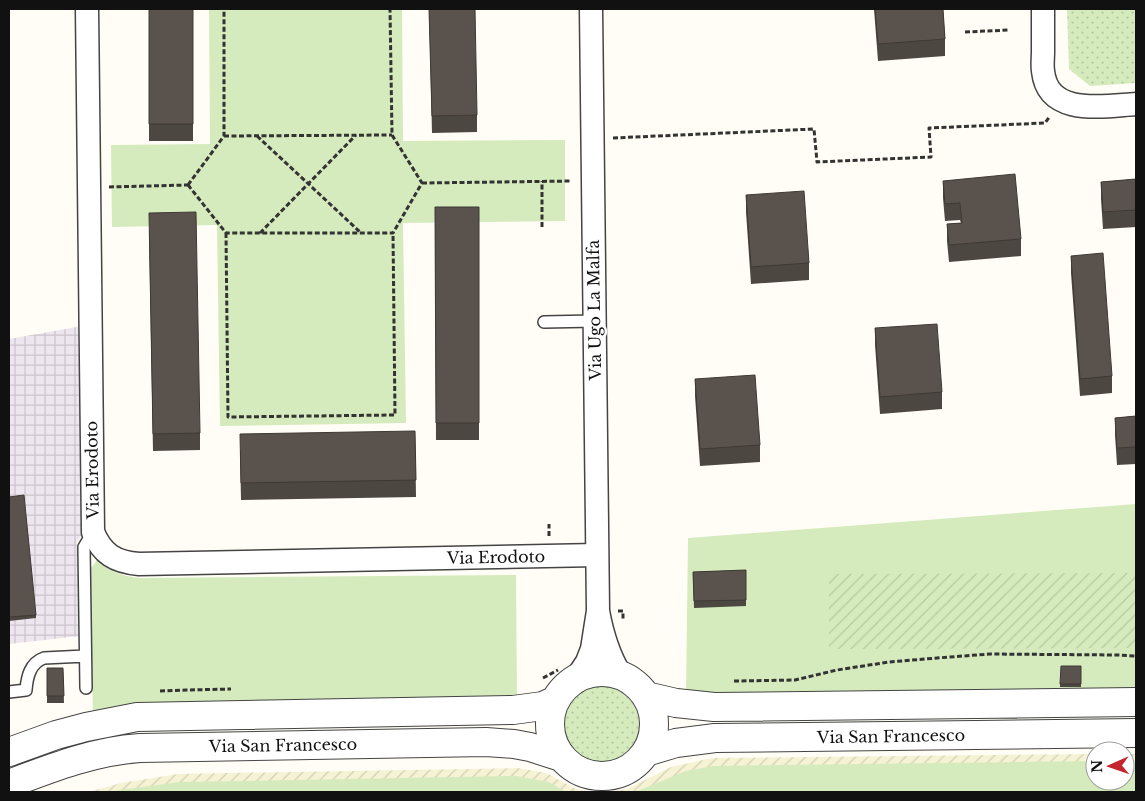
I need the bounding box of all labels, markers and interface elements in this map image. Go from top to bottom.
street label: Via Ugo La Malfa [583,239,605,382]
street label: Via Erodoto [81,421,103,520]
street label: Via Erodoto [446,546,545,568]
street label: Via San Francesco [816,725,965,747]
street label: Via San Francesco [208,734,357,756]
north arrow [1085,741,1135,791]
text: N [1088,760,1106,773]

